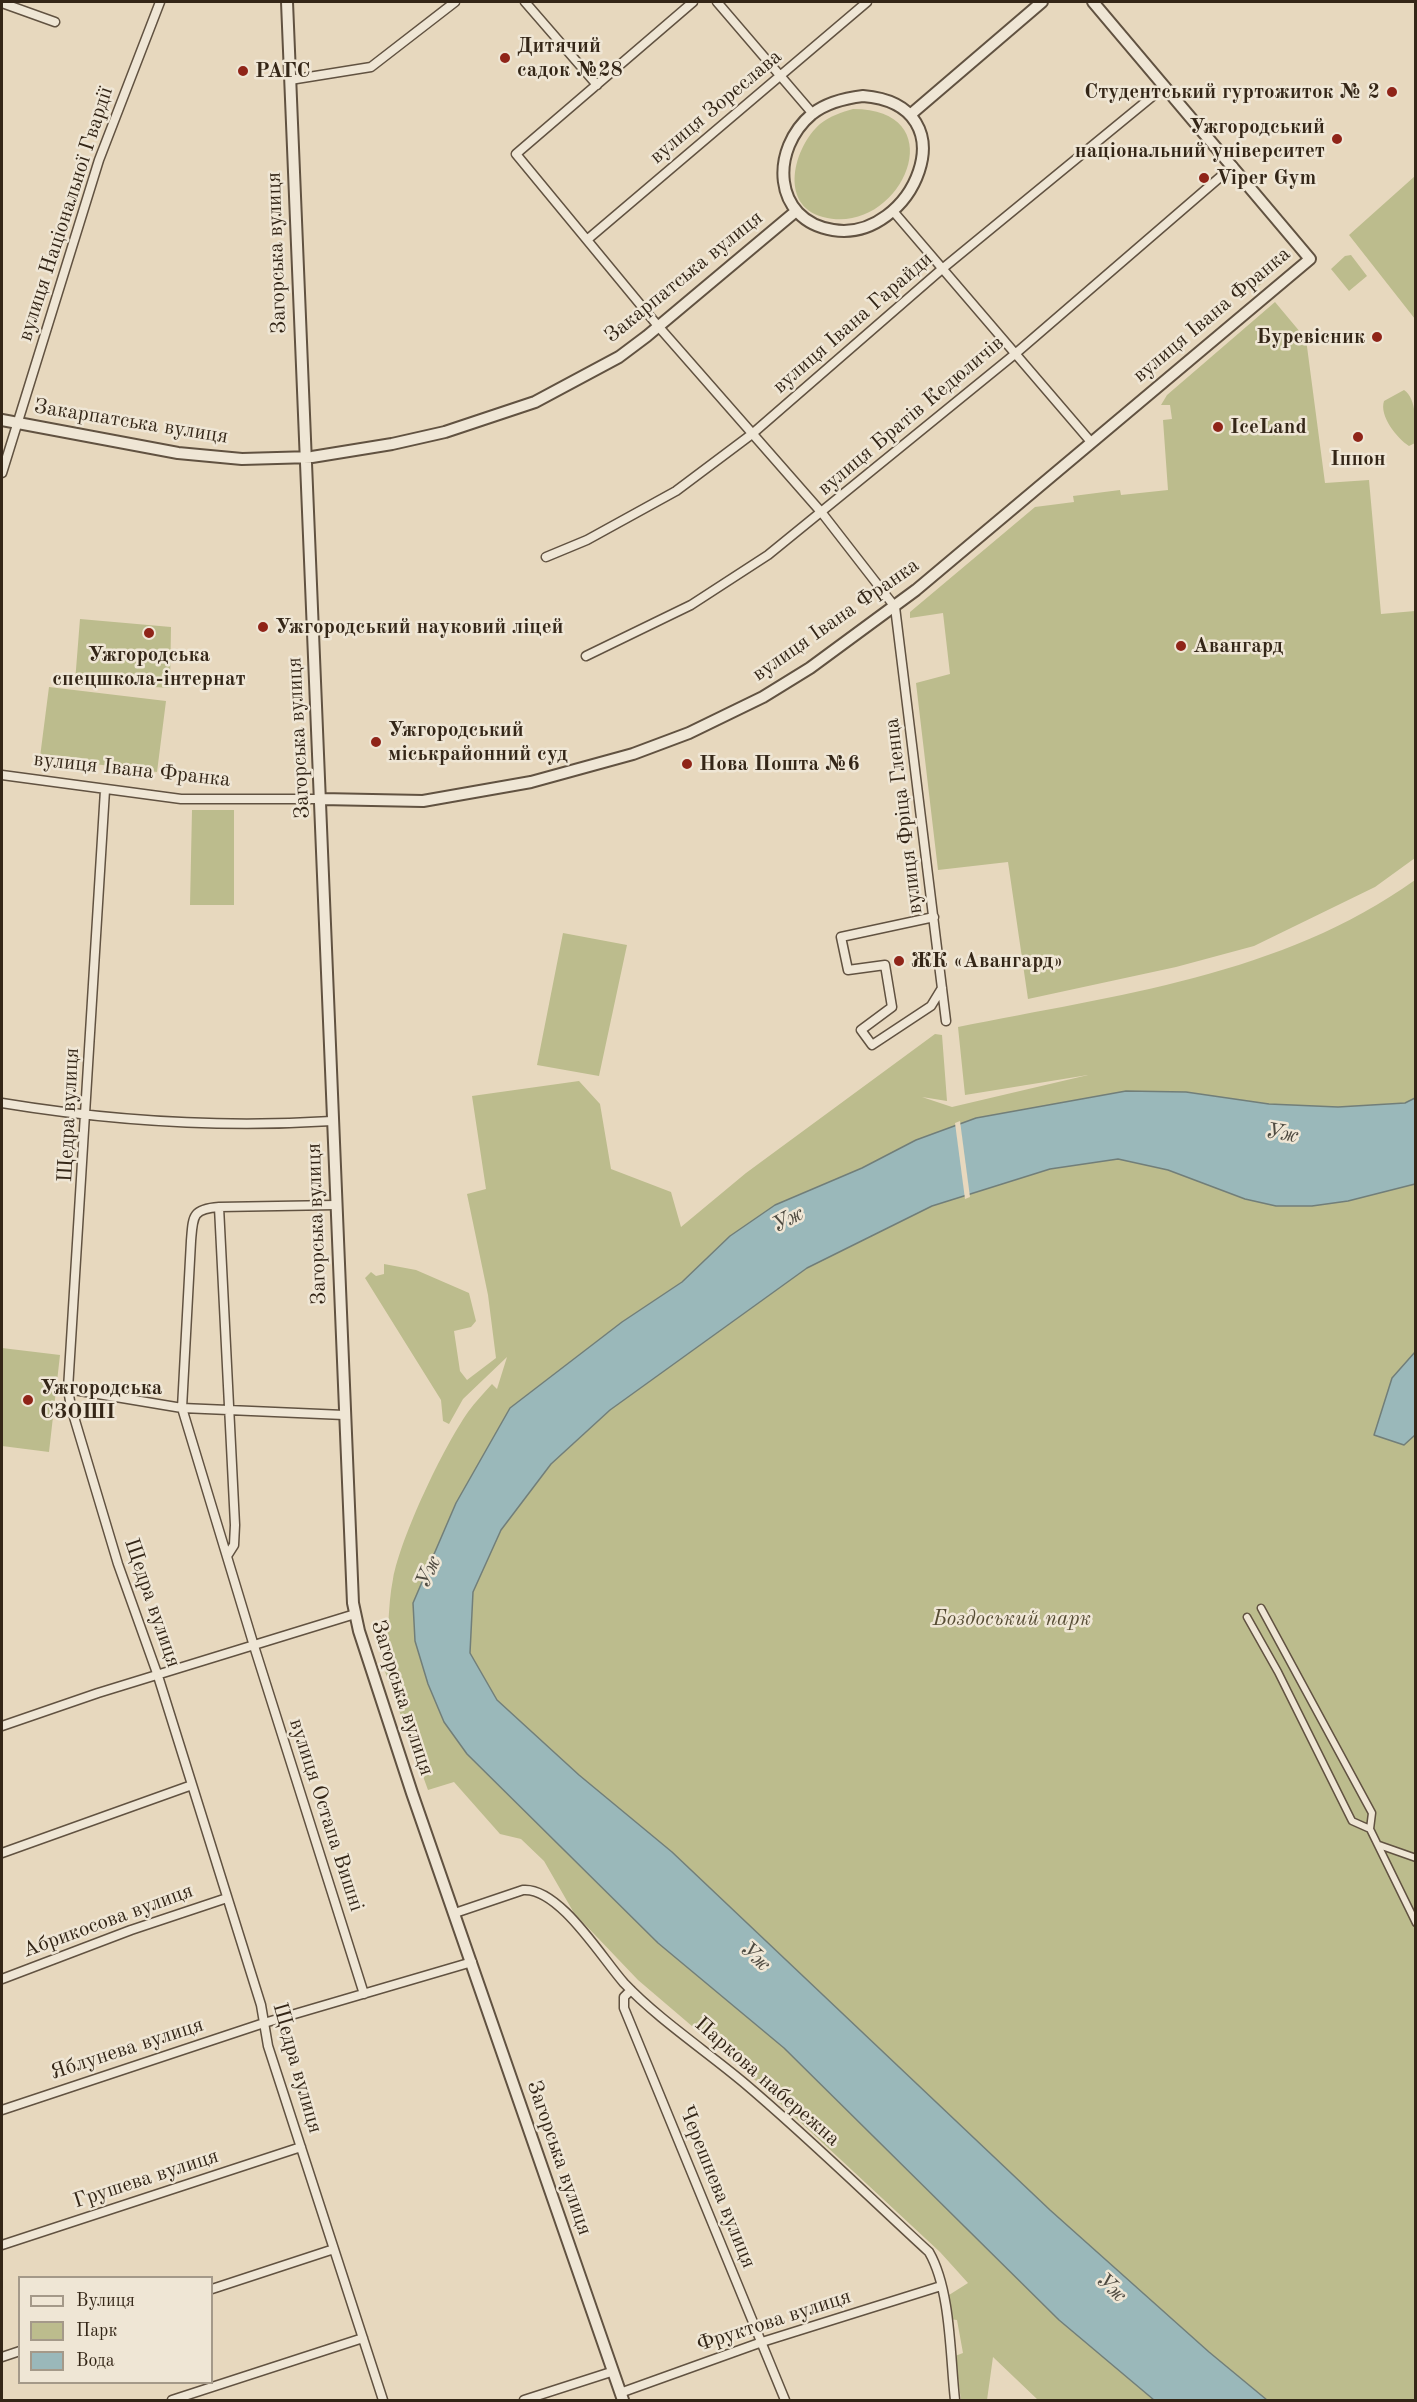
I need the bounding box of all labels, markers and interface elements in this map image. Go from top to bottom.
place label: Дитячий садок №28 [517,33,623,83]
street label: вулиця Зореслава [645,44,787,170]
marker: Дитячий садок №28 [498,51,512,65]
place label: РАГС [255,58,310,84]
marker: РАГС [236,64,250,78]
place label: Студентський гуртожиток № 2 [1084,79,1380,105]
street label: вулиця Національної Гвардії [13,84,119,344]
marker: Студентський гуртожиток № 2 [1385,85,1399,99]
place label: Ужгородський національний університет [1075,114,1325,164]
marker: Ужгородський національний університет [1330,132,1344,146]
place label: Viper Gym [1216,165,1316,191]
marker: Viper Gym [1197,171,1211,185]
street label: Загорська вулиця [262,172,292,334]
street label: Закарпатська вулиця [600,206,768,348]
street label: вулиця Івана Франка [1128,242,1296,388]
street label: вулиця Івана Гарайди [768,247,938,399]
place label: Буревісник [1256,324,1365,350]
marker: Буревісник [1370,330,1384,344]
street label: вулиця Братів Кедюличів [813,331,1009,501]
street label: Закарпатська вулиця [32,394,230,450]
place label: IceLand [1230,414,1307,440]
marker: IceLand [1211,420,1225,434]
marker: Іппон [1351,430,1365,444]
place label: Іппон [1330,446,1386,472]
street label: вулиця Івана Франка [748,553,924,687]
place label: Ужгородський науковий ліцей [275,614,564,640]
marker: Ужгородський науковий ліцей [256,620,270,634]
marker: Ужгородська спецшкола-інтернат [142,626,156,640]
place label: Авангард [1193,633,1283,659]
marker: Авангард [1174,639,1188,653]
place label: Ужгородська спецшкола-інтернат [52,642,246,692]
street label: Загорська вулиця [282,657,316,819]
street label: вулиця Фріца Гленца [879,716,929,916]
place label: Ужгородський міськрайонний суд [388,717,568,767]
marker: Ужгородський міськрайонний суд [369,735,383,749]
street label: вулиця Івана Франка [32,747,232,793]
place label: Нова Пошта №6 [699,751,860,777]
marker: Нова Пошта №6 [680,757,694,771]
place label: ЖК «Авангард» [911,948,1063,974]
marker: ЖК «Авангард» [892,954,906,968]
street label: Щедра вулиця [53,1047,85,1183]
water label: Уж [1264,1118,1300,1150]
street label: Загорська вулиця [302,1143,332,1305]
water label: Уж [767,1201,809,1239]
place label: Ужгородська СЗОШІ [40,1375,162,1425]
marker: Ужгородська СЗОШІ [21,1393,35,1407]
street label: Щедра вулиця [118,1535,186,1671]
water label: Уж [410,1552,448,1592]
park label: Боздоський парк [933,1606,1091,1632]
street label: Загорська вулиця [365,1617,439,1779]
street label: вулиця Остапа Вишні [283,1715,369,1915]
street label: Абрикосова вулиця [19,1878,197,1964]
water label: Уж [734,1936,776,1978]
street label: Щедра вулиця [266,2000,328,2136]
street label: Яблунева вулиця [47,2012,207,2086]
street label: Паркова набережна [689,2012,845,2152]
street label: Загорська вулиця [521,2077,597,2239]
street label: Черешнева вулиця [673,2102,761,2272]
street label: Грушева вулиця [70,2144,222,2214]
water label: Уж [1090,2267,1132,2309]
legend [18,2276,213,2384]
street label: Фруктова вулиця [694,2284,854,2358]
text: Вулиця [76,2292,135,2310]
text: Парк [76,2322,117,2340]
text: Вода [76,2352,115,2370]

